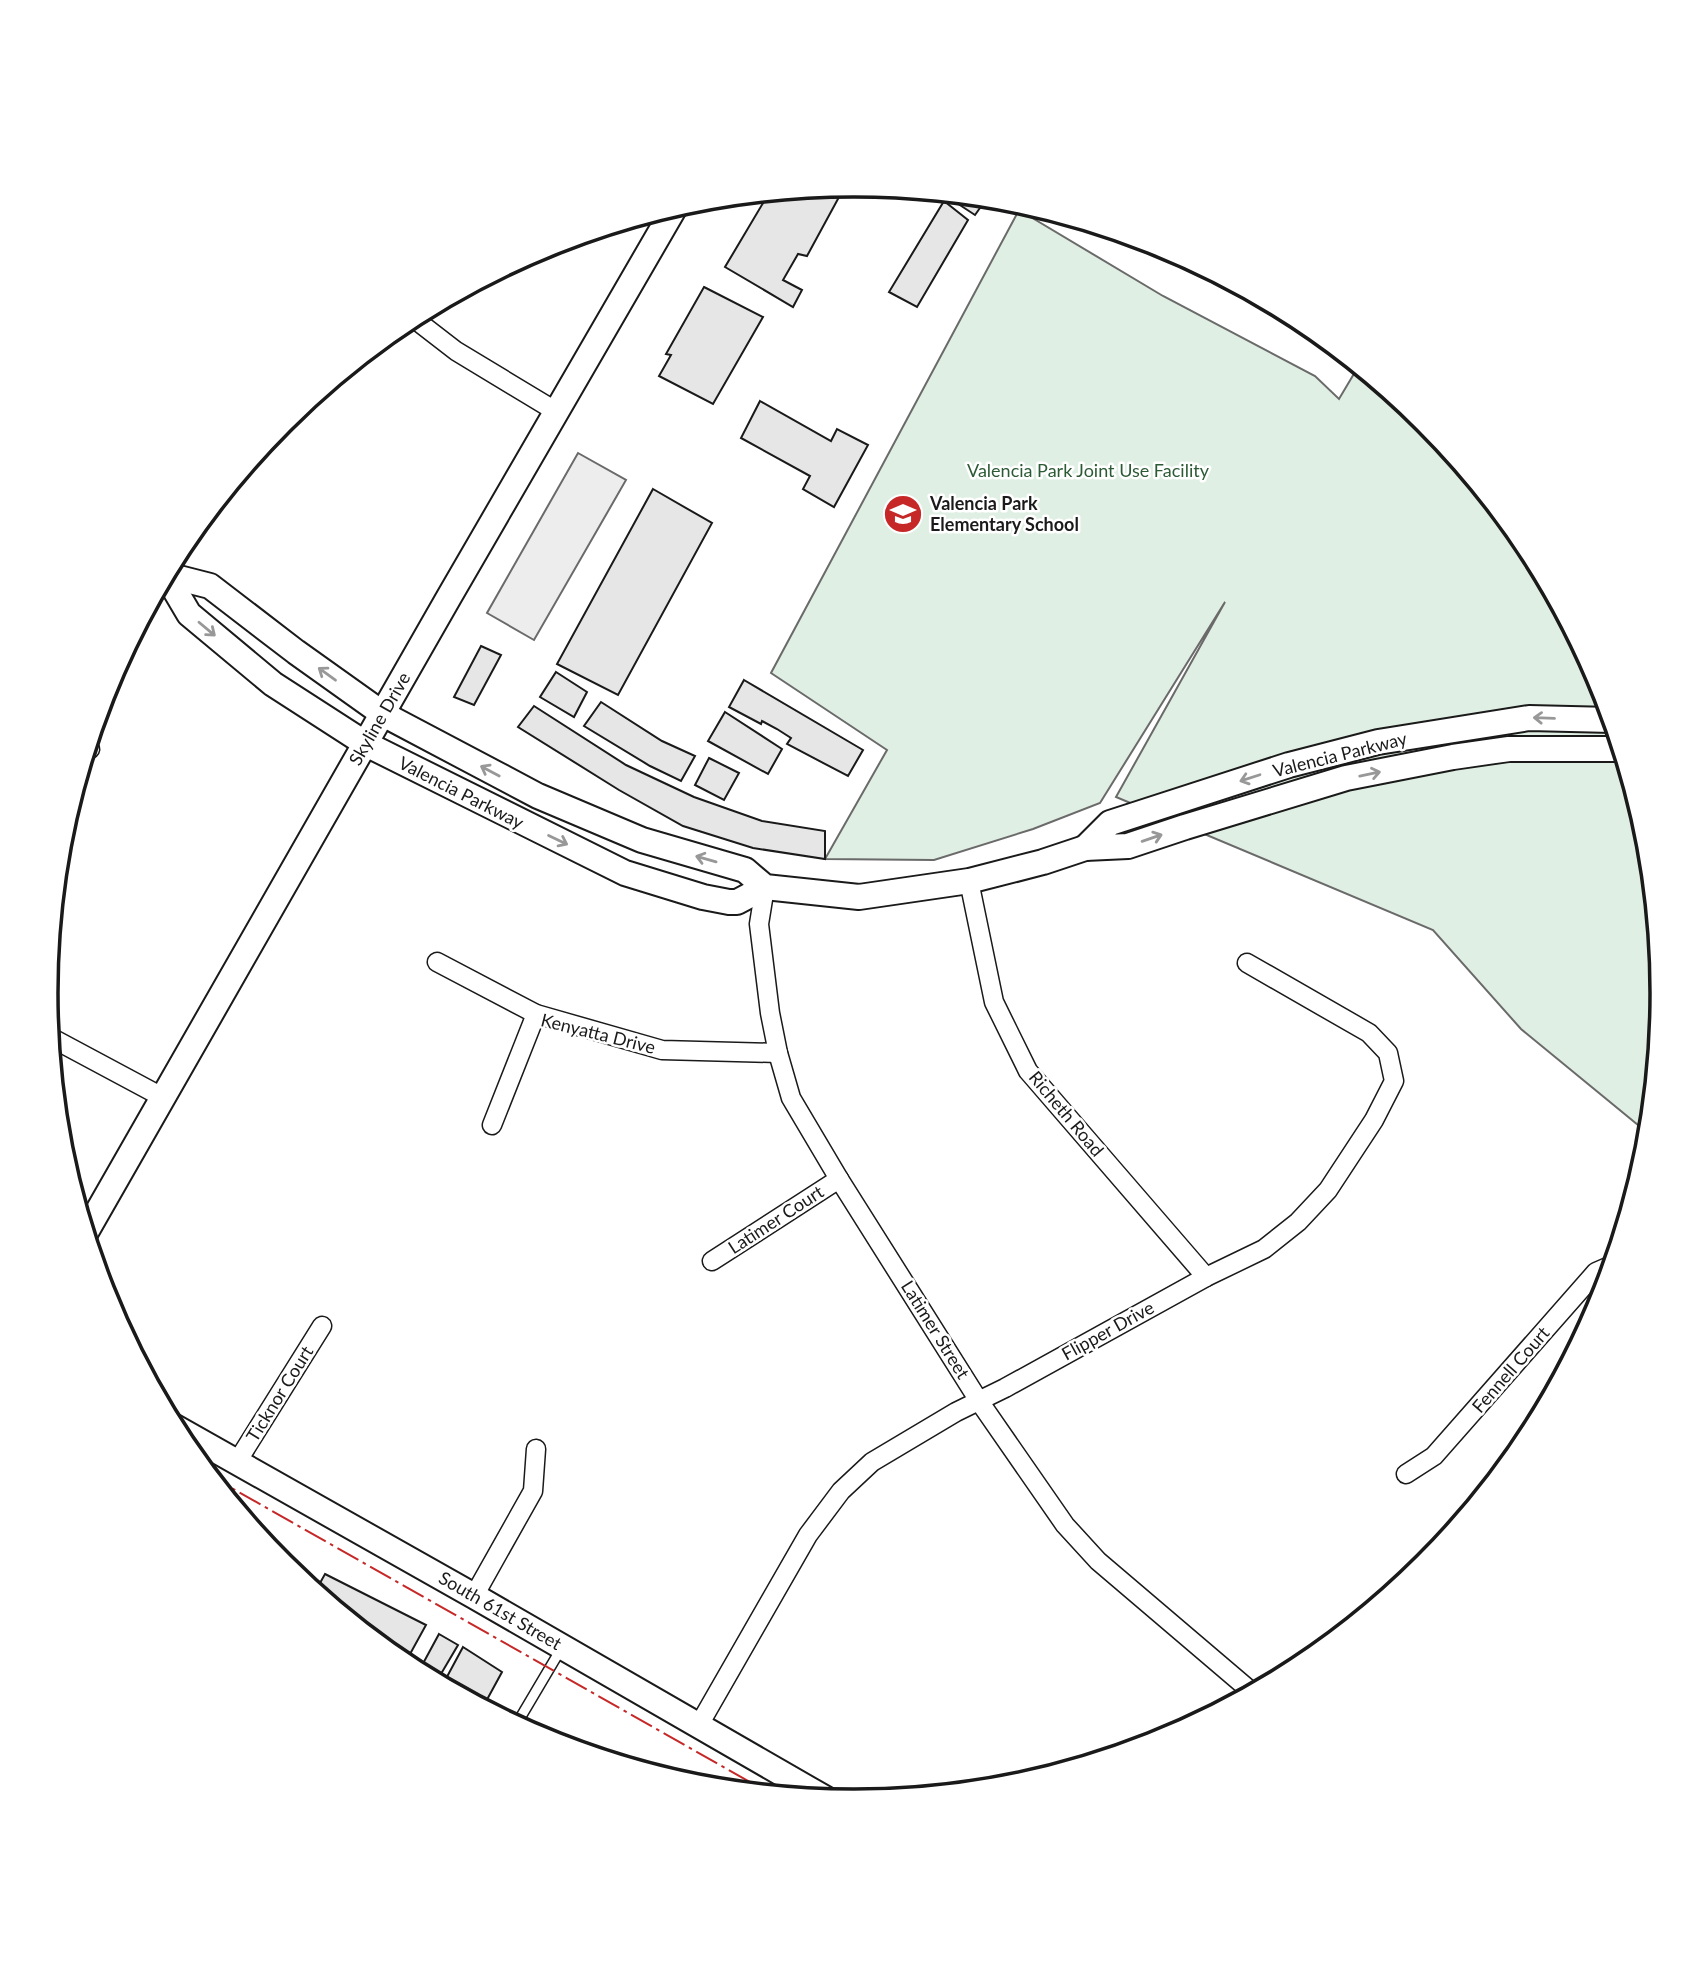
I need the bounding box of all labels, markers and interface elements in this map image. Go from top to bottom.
park label: Valencia Park Joint Use Facility [967,459,1210,481]
place label: Valencia Park Elementary School [929,492,1079,535]
school or university icon: Valencia Park Elementary School [882,493,924,535]
one-way arrow [197,622,215,637]
one-way arrow [318,667,337,681]
street label: Skyline Drive [344,668,415,769]
one-way arrow [1532,711,1555,725]
street label: Valencia Parkway [1270,727,1410,781]
street label: Valencia Parkway [395,751,528,833]
one-way arrow [481,763,501,777]
one-way arrow [1358,766,1381,780]
one-way arrow [1239,773,1261,785]
one-way arrow [1140,831,1162,843]
one-way arrow [547,834,568,848]
one-way arrow [695,851,717,864]
street label: Kenyatta Drive [539,1008,658,1058]
street label: Richeth Road [1025,1066,1109,1160]
street label: Latimer Court [724,1180,828,1258]
street label: Latimer Street [897,1276,975,1383]
street label: Flipper Drive [1058,1296,1157,1364]
street label: Fennell Court [1467,1321,1554,1417]
street label: Ticknor Court [241,1341,318,1445]
street label: South 61st Street [435,1566,566,1654]

